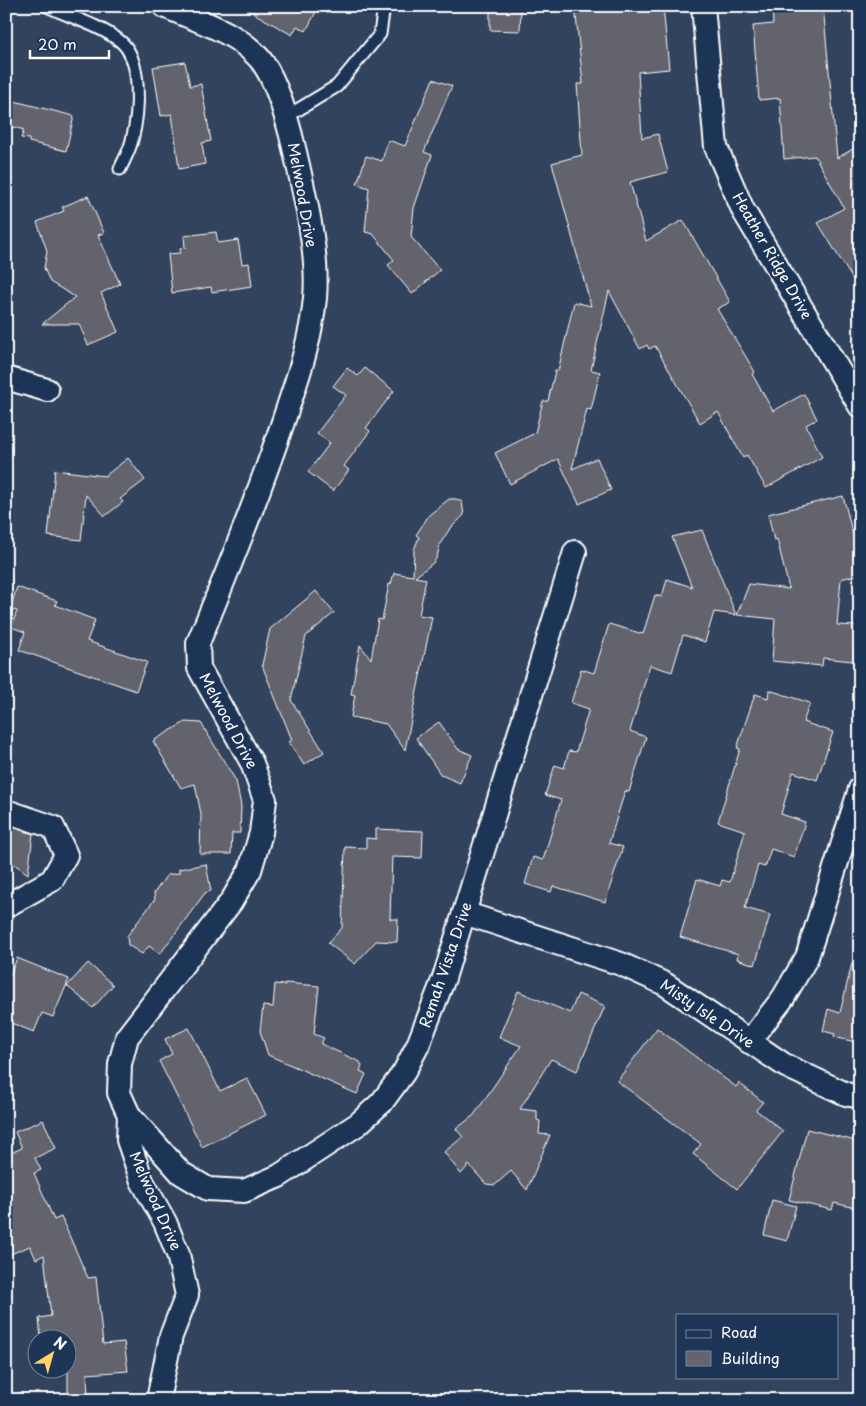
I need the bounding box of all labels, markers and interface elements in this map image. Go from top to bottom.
scale bar [30,28,109,60]
text: 20 m [38,32,77,55]
street label: Melwood Drive [283,141,324,249]
street label: Heather Ridge Drive [728,188,819,323]
street label: Melwood Drive [194,668,264,773]
street label: Remah Vista Drive [412,899,477,1030]
street label: Misty Isle Drive [656,973,760,1053]
street label: Melwood Drive [124,1147,188,1254]
legend [676,1314,838,1378]
text: Road [721,1320,757,1343]
north arrow [28,1328,78,1378]
text: N [49,1331,71,1355]
text: Building [721,1346,780,1369]

